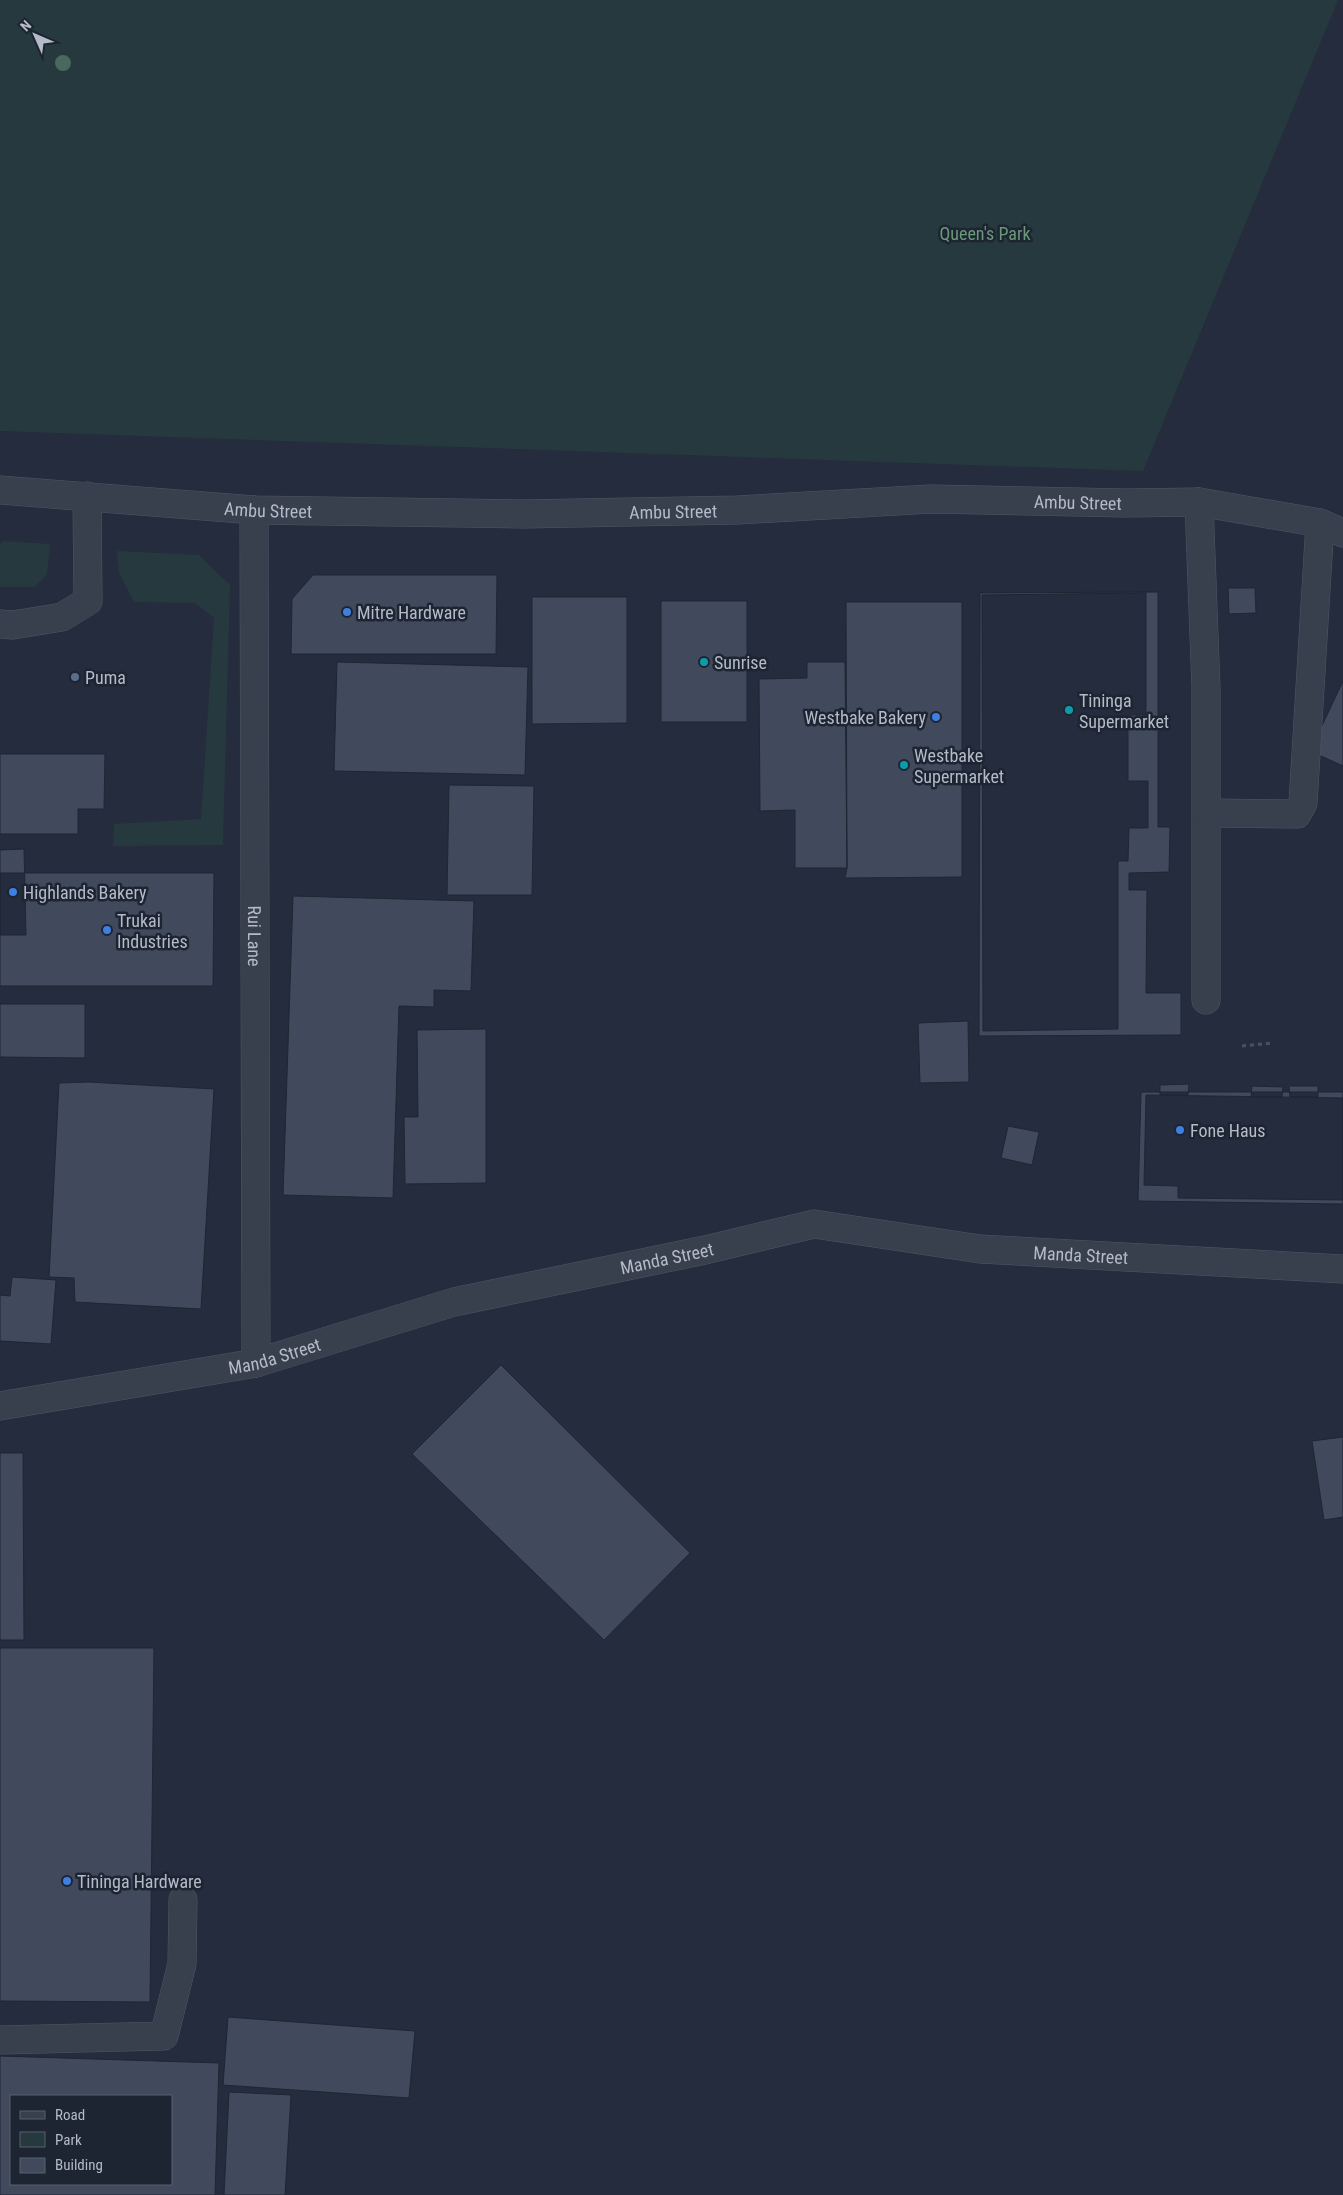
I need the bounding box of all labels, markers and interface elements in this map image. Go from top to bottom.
north arrow [10,10,60,60]
text: N [17,17,34,34]
park label: Queen's Park [939,223,1031,244]
street label: Ambu Street [1034,491,1122,513]
street label: Ambu Street [224,497,312,521]
street label: Ambu Street [629,500,717,523]
place label: Mitre Hardware [357,602,466,623]
marker: Mitre Hardware [341,606,353,618]
place label: Sunrise [714,652,767,673]
marker: Sunrise [698,656,710,668]
place label: Puma [85,667,126,688]
marker: Puma [69,671,81,683]
place label: Tininga Supermarket [1079,690,1169,732]
marker: Tininga Supermarket [1063,704,1075,716]
place label: Westbake Bakery [805,707,926,728]
marker: Westbake Bakery [930,711,942,723]
place label: Westbake Supermarket [914,745,1004,787]
marker: Westbake Supermarket [898,759,910,771]
place label: Highlands Bakery [23,882,147,903]
marker: Highlands Bakery [7,886,19,898]
street label: Rui Lane [244,906,266,966]
place label: Trukai Industries [117,910,188,952]
marker: Trukai Industries [101,924,113,936]
place label: Fone Haus [1190,1120,1266,1141]
marker: Fone Haus [1174,1124,1186,1136]
street label: Manda Street [618,1238,716,1278]
street label: Manda Street [1033,1241,1129,1268]
street label: Manda Street [227,1333,323,1378]
place label: Tininga Hardware [77,1871,202,1892]
marker: Tininga Hardware [61,1875,73,1887]
legend [10,2095,172,2185]
text: Road [55,2106,85,2124]
text: Park [55,2131,82,2149]
text: Building [55,2156,103,2174]

